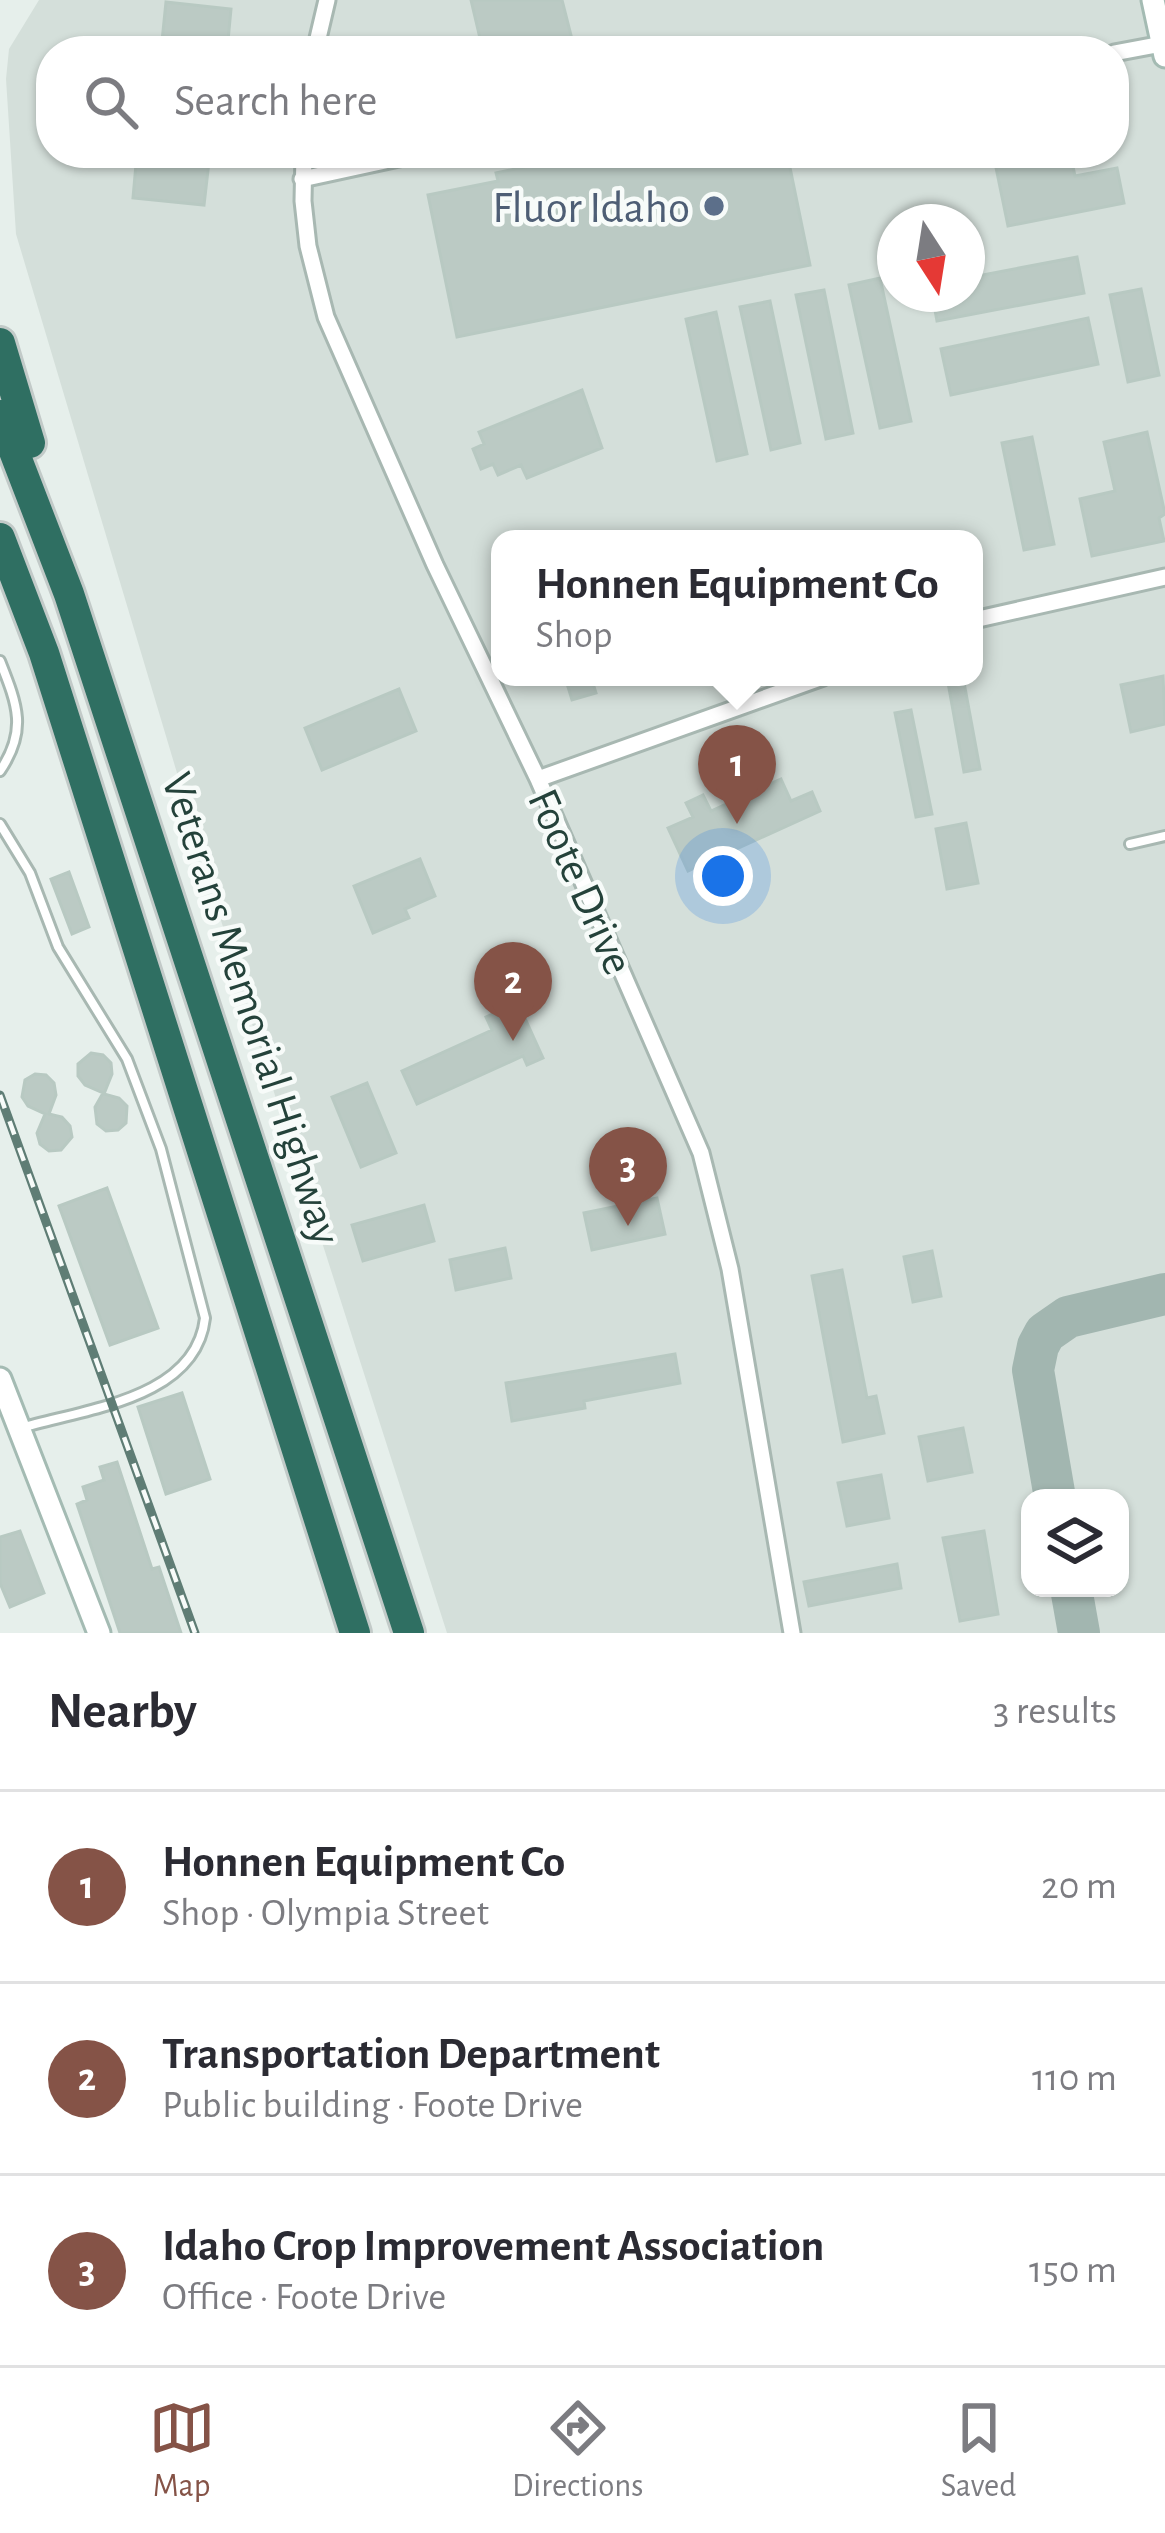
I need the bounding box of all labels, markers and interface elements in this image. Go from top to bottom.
search box [36,36,1129,168]
icon: search [78,69,144,135]
text: Search here [174,79,377,124]
place label: Fluor Idaho [492,186,690,231]
marker: Fluor Idaho [701,193,727,219]
north arrow [877,204,985,312]
popup [491,530,983,686]
text: Honnen Equipment Co [535,562,939,607]
text: Shop [535,616,613,655]
pin: 1 [698,725,776,824]
street label: Veterans Memorial Highway [153,767,348,1250]
street label: Foote Drive [519,783,640,981]
your location [693,846,753,906]
pin: 2 [474,942,552,1041]
pin: 3 [589,1127,667,1226]
map controls [1021,1489,1129,1597]
button: layers [1021,1489,1129,1597]
text: Nearby [48,1686,197,1737]
text: 3 results [993,1692,1117,1731]
text: Honnen Equipment Co [162,1840,565,1885]
text: 1 [80,1867,94,1906]
text: 20 m [1041,1867,1117,1906]
text: Shop · Olympia Street [162,1894,489,1933]
text: Transportation Department [162,2032,660,2077]
text: 2 [78,2059,96,2098]
text: 110 m [1032,2059,1117,2098]
text: Public building · Foote Drive [162,2086,583,2125]
text: Idaho Crop Improvement Association [162,2224,824,2269]
text: 3 [79,2251,95,2290]
text: 150 m [1029,2251,1117,2290]
text: Office · Foote Drive [162,2278,446,2317]
tab: Map [149,2395,215,2507]
tab: Directions [512,2395,643,2507]
tab: Saved [941,2395,1016,2507]

